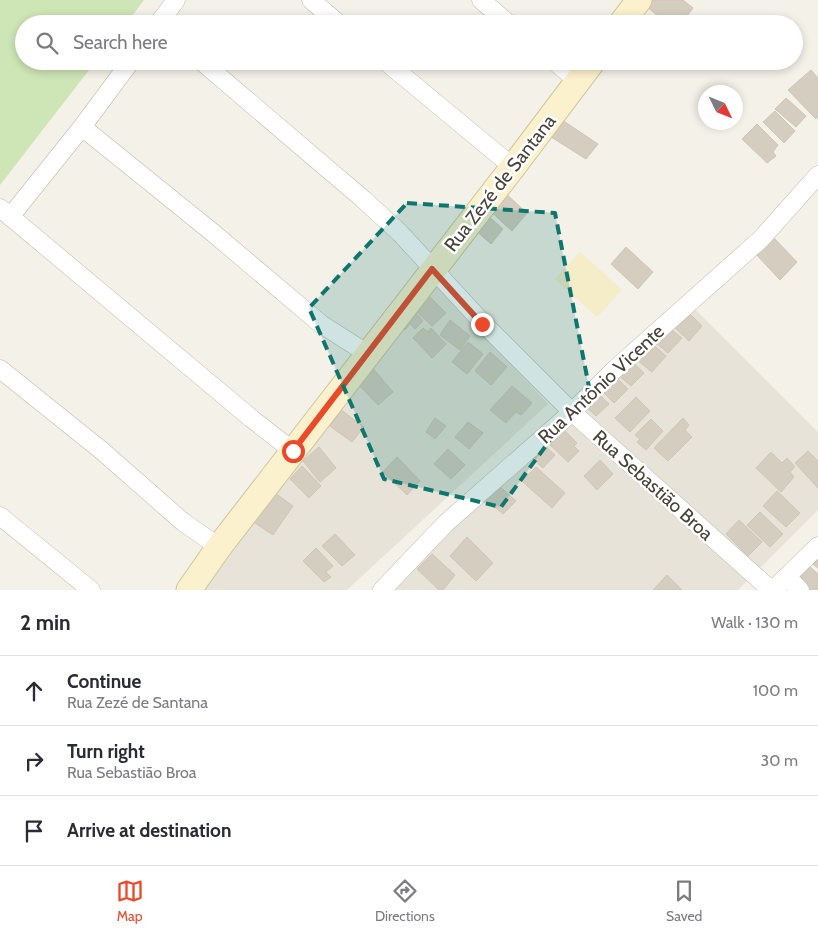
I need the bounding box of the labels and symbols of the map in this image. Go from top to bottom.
north arrow [698,85,743,130]
street label: Rua Zezé de Santana [439,110,561,256]
route end [471,313,494,336]
street label: Rua Antônio Vicente [533,319,669,448]
street label: Rua Sebastião Broa [588,425,718,545]
route start [282,440,305,463]

